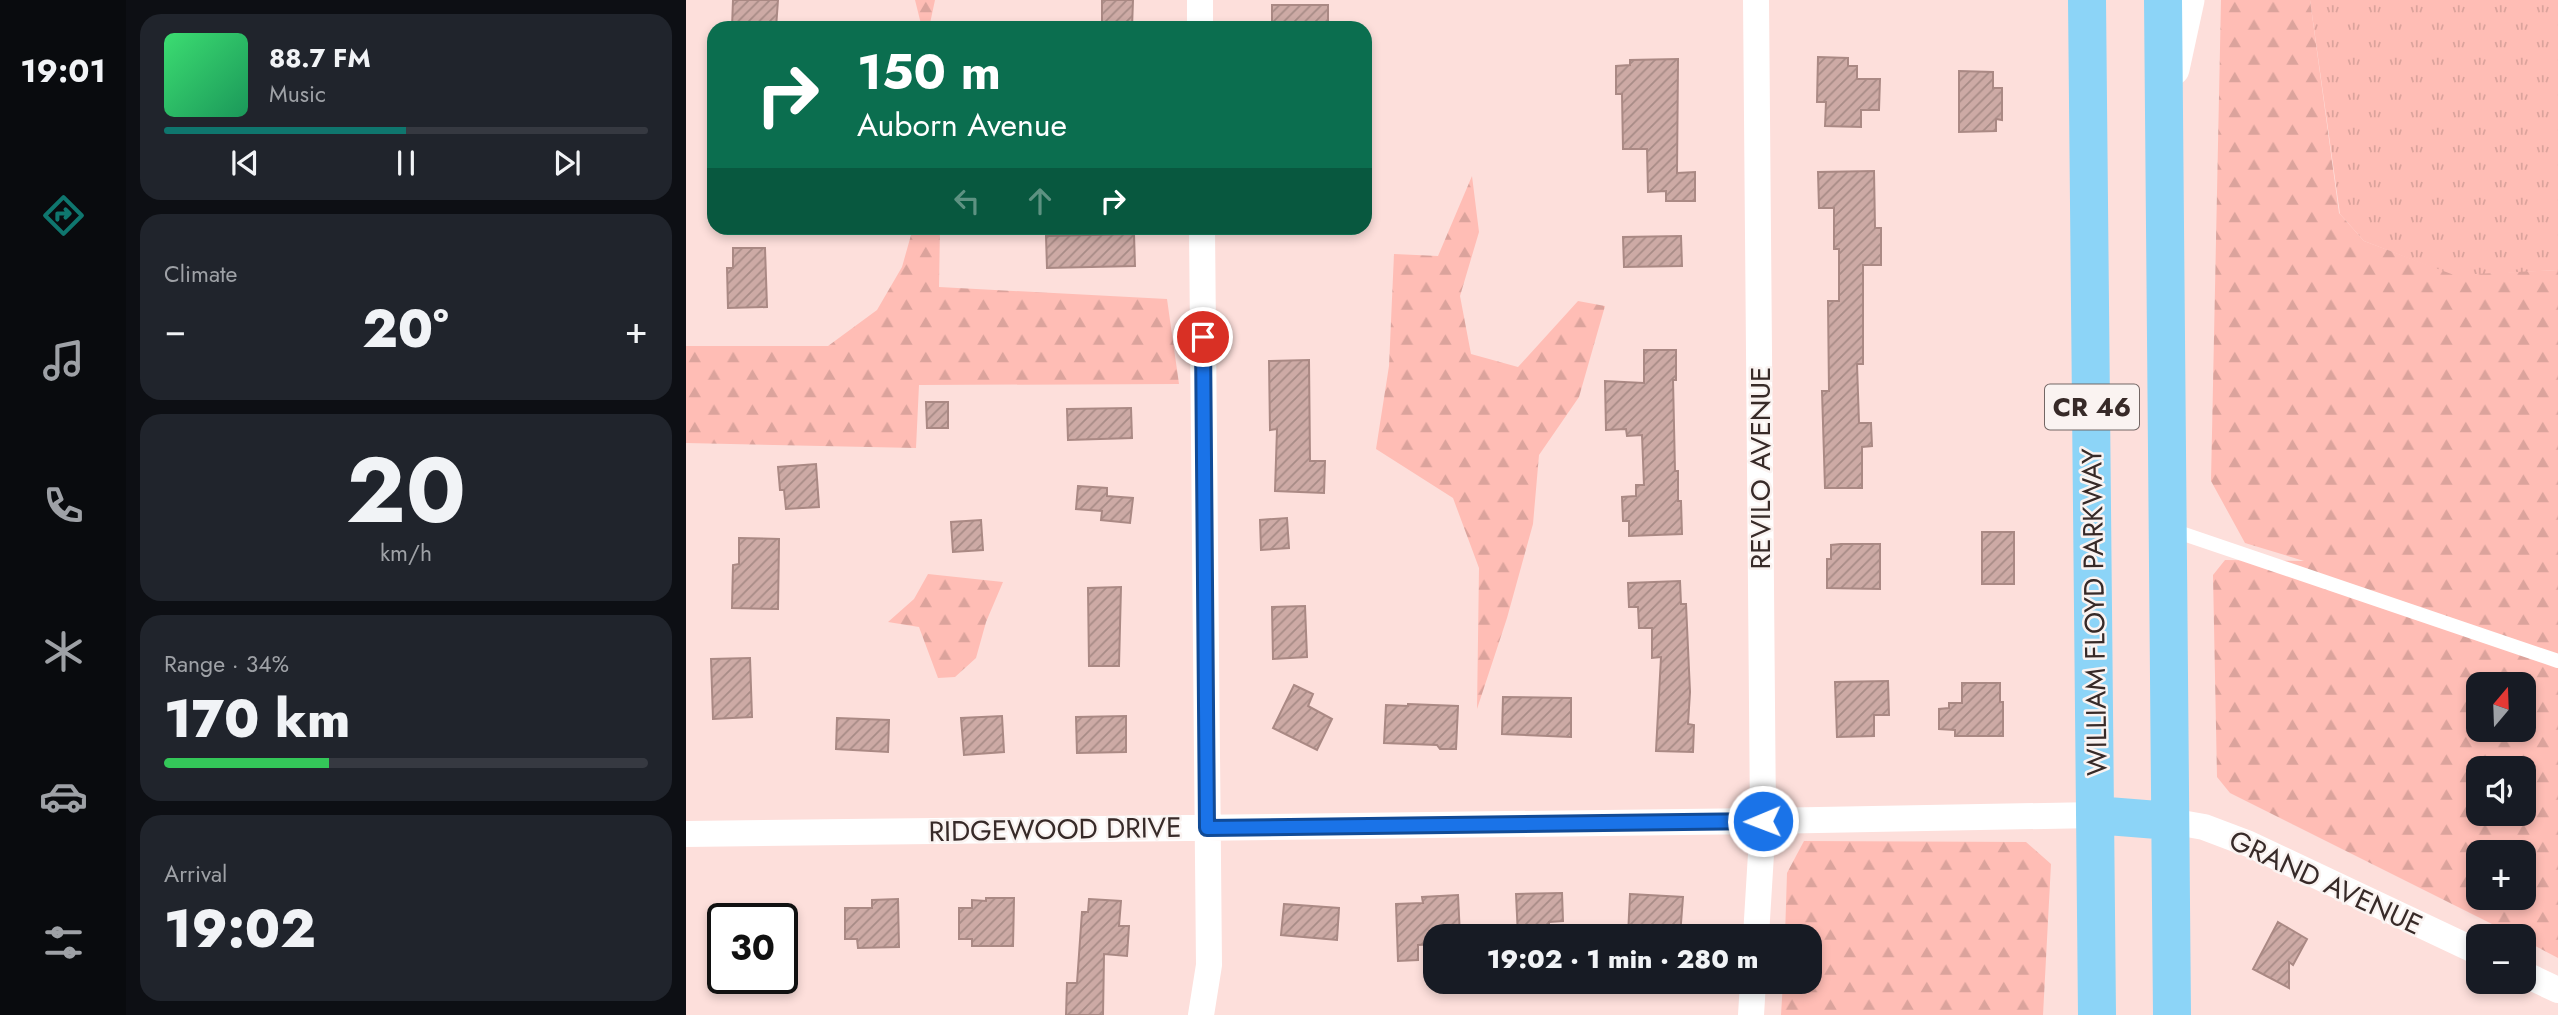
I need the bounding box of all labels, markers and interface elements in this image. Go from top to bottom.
text: 150 m [857,37,1001,107]
text: 88.7 FM [269,39,371,77]
text: 19:01 [20,48,106,94]
icon: right [742,49,833,140]
text: Music [269,77,326,111]
text: Auborn Avenue [857,102,1067,148]
icon: previous [226,144,264,182]
icon: pause [387,144,425,182]
icon: next [548,144,586,182]
icon: left [948,182,986,220]
icon: ahead [1021,182,1059,220]
icon: right [1094,182,1132,220]
icon: directions [39,191,88,240]
text: Climate [164,257,237,291]
text: 20° [362,291,449,367]
text: − [164,302,186,357]
text: + [625,302,648,357]
pin [1173,307,1233,367]
icon: arrive [1184,318,1222,356]
icon: music [39,336,88,385]
street label: REVILO AVENUE [1740,367,1781,569]
road number: CR 46 [2045,384,2139,430]
text: 20 [346,425,466,556]
street label: WILLIAM FLOYD PARKWAY [2071,448,2118,776]
icon: phone [39,481,88,530]
text: km/h [380,536,432,570]
icon: climate [39,627,88,676]
text: Range · 34% [164,647,289,681]
north arrow [2466,672,2536,742]
map controls [2466,672,2536,994]
text: 170 km [164,681,350,757]
button: sound [2466,756,2536,826]
icon: car [39,772,88,821]
position arrow [1726,784,1800,858]
street label: RIDGEWOOD DRIVE [928,807,1182,852]
street label: GRAND AVENUE [2222,820,2429,945]
button: + [2466,840,2536,910]
text: Arrival [164,857,227,891]
text: 19:02 [164,891,316,967]
speed limit sign: 30 [707,903,798,994]
icon: filters [39,918,88,967]
button: − [2466,924,2536,994]
text: 19:02 · 1 min · 280 m [1487,940,1758,978]

